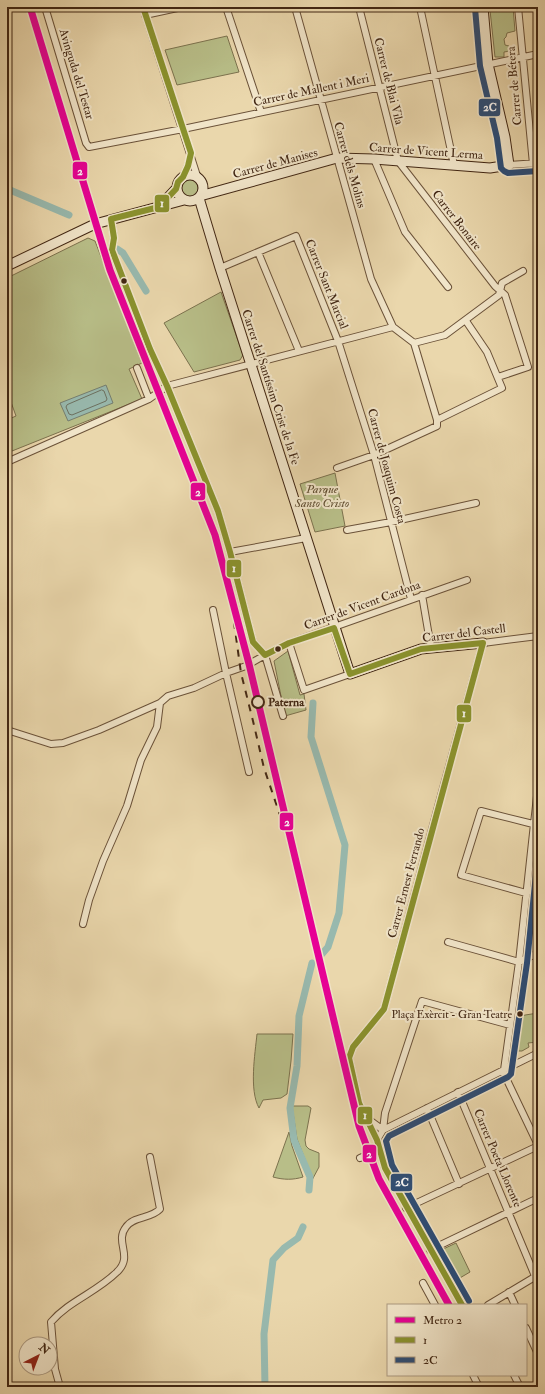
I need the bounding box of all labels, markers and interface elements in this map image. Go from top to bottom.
street label: Avinguda del Testar [55,26,98,122]
street label: Carrer de Blai Vila [370,36,407,127]
street label: Carrer de Bétera [503,45,525,126]
street label: Carrer de Mallent i Meri [252,71,370,110]
line badge: 2C [478,98,501,117]
text: 2C [483,101,497,114]
street label: Carrer dels Molins [330,120,369,210]
street label: Carrer de Vicent Lerma [368,140,485,163]
street label: Carrer de Manises [231,145,319,182]
line badge: 2 [72,161,88,180]
text: 2 [77,165,83,178]
street label: Carrer Bonaire [429,187,485,253]
line badge: 1 [154,194,170,213]
text: 1 [160,197,164,210]
street label: Carrer Sant Marcial [302,237,351,331]
unlabelled marker [119,276,129,286]
street label: Carrer del Santíssim Crist de la Fe [238,308,303,467]
street label: Carrer de Joaquim Costa [364,407,409,526]
line badge: 2 [190,482,206,501]
park label: Parque Santo Cristo [294,482,349,511]
text: 2 [195,486,201,499]
line badge: 1 [226,559,242,578]
text: 1 [232,562,236,575]
street label: Carrer de Vicent Cardona [302,577,423,634]
street label: Carrer del Castell [421,621,507,646]
unlabelled marker [273,644,283,654]
marker: Paterna [251,695,265,709]
place label: Paterna [268,695,305,710]
line badge: 1 [456,704,472,723]
text: 1 [462,707,466,720]
line badge: 2 [279,812,294,831]
text: 2 [284,816,290,829]
street label: Carrer Ernest Ferrando [385,826,428,940]
place label: Plaça Exèrcit - Gran Teatre [391,1008,512,1021]
marker: Plaça Exèrcit - Gran Teatre [515,1009,525,1019]
line badge: 1 [357,1106,373,1125]
street label: Carrer Poeta Llorente [470,1107,525,1210]
text: 1 [363,1109,367,1122]
line badge: 2 [362,1144,377,1163]
text: 2 [366,1148,372,1161]
line badge: 2C [390,1173,413,1192]
text: 2C [395,1176,409,1189]
legend [387,1304,527,1376]
text: Metro 2 [423,1313,462,1328]
text: 1 [423,1333,427,1348]
north arrow [18,1336,58,1376]
text: N [36,1340,53,1358]
text: 2C [423,1353,438,1368]

